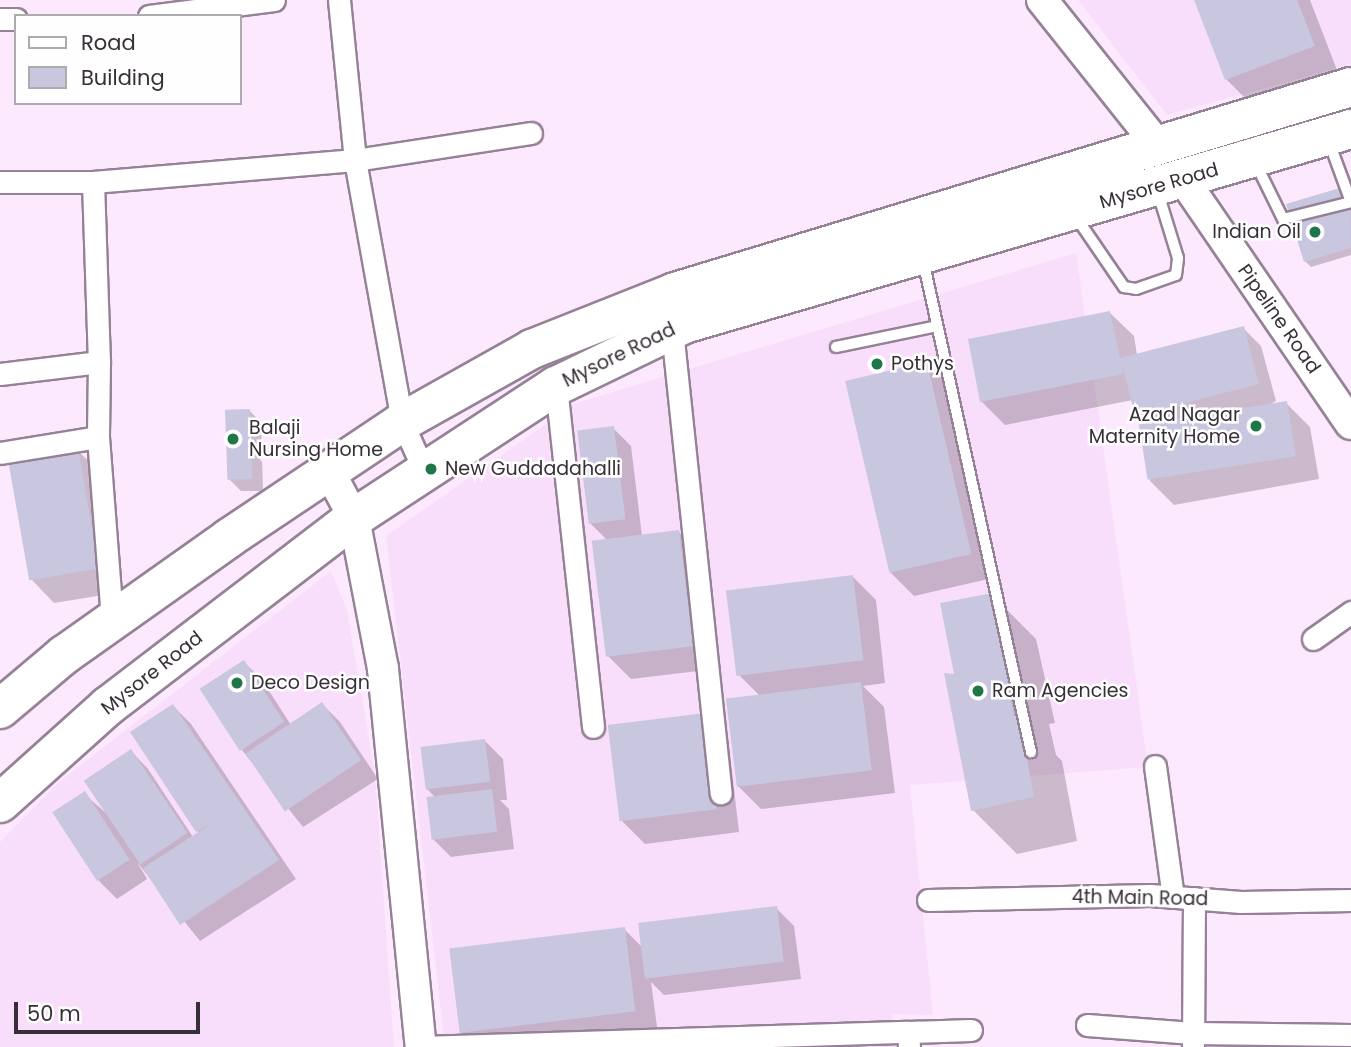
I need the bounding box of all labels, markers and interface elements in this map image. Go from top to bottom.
legend [14,14,242,105]
text: Road [81,28,136,57]
text: Building [81,63,165,92]
street label: Mysore Road [1097,158,1221,214]
place label: Indian Oil [1212,221,1301,243]
marker: Indian Oil [1307,224,1323,240]
street label: Pipeline Road [1233,260,1325,378]
street label: Mysore Road [559,318,679,392]
place label: Pothys [891,353,954,375]
marker: Pothys [869,356,885,372]
place label: Azad Nagar Maternity Home [1089,404,1240,448]
marker: Azad Nagar Maternity Home [1246,416,1266,436]
place label: Balaji Nursing Home [249,417,383,461]
marker: Balaji Nursing Home [223,429,243,449]
place label: New Guddadahalli [445,458,621,480]
marker: New Guddadahalli [423,461,439,477]
street label: Mysore Road [97,626,207,720]
place label: Deco Design [251,672,370,694]
marker: Deco Design [229,675,245,691]
place label: Ram Agencies [992,680,1129,702]
marker: Ram Agencies [970,683,986,699]
street label: 4th Main Road [1072,885,1208,911]
scale bar [18,988,203,1032]
text: 50 m [27,999,81,1028]

